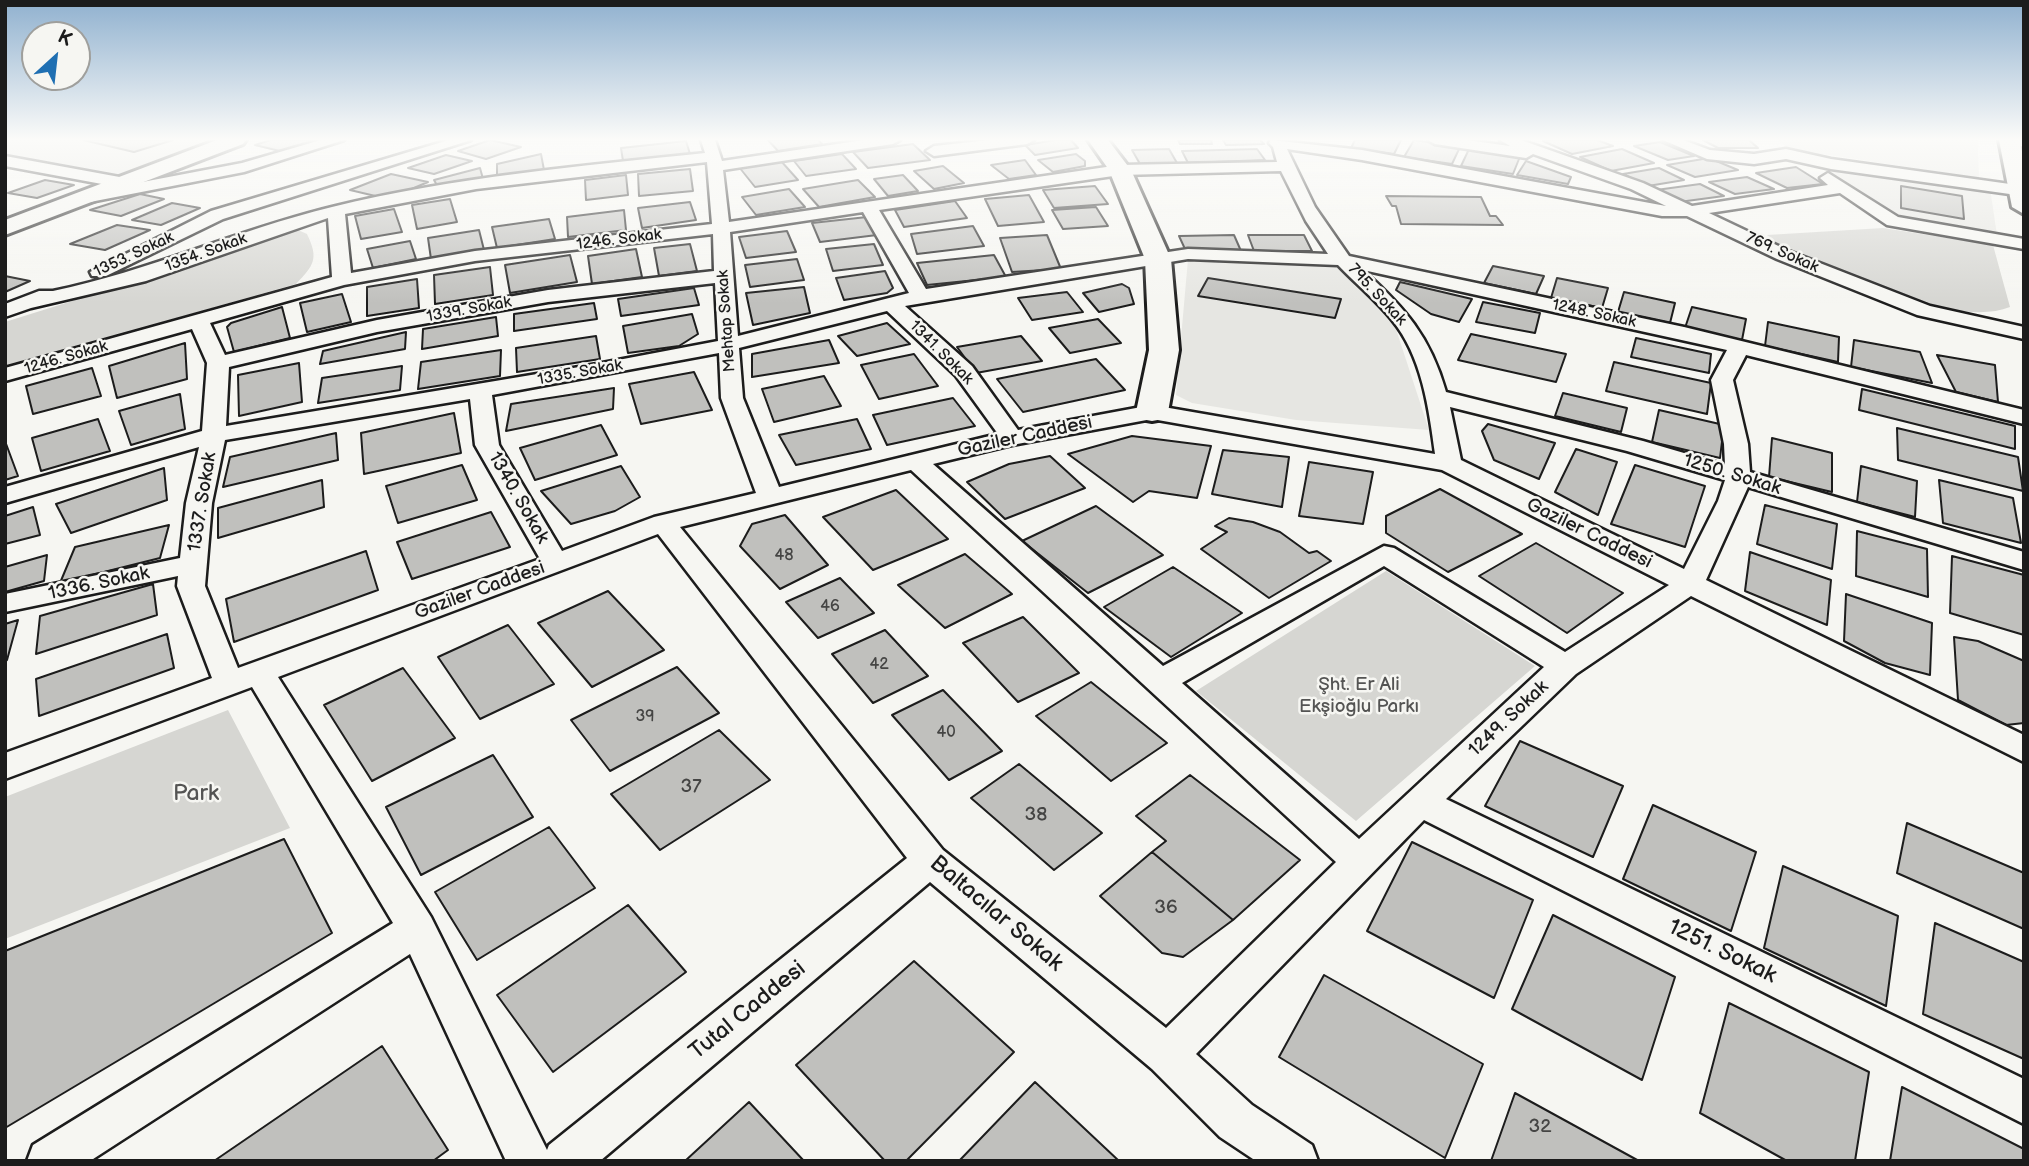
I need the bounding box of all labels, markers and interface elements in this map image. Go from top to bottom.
north arrow [21,21,91,91]
text: K [54,25,76,52]
street label: 1246. Sokak [575,225,663,255]
street label: 1353. Sokak [91,228,177,282]
street label: 769. Sokak [1743,228,1821,278]
street label: 1354. Sokak [162,229,250,277]
street label: 795. Sokak [1344,260,1410,330]
street label: Mehtap Sokak [714,269,740,373]
street label: 1339. Sokak [425,293,513,327]
street label: 1248. Sokak [1550,296,1638,332]
street label: 1341. Sokak [905,317,977,389]
street label: 1246. Sokak [22,337,110,379]
street label: 1335. Sokak [536,356,624,390]
street label: Gaziler Caddesi [956,412,1094,462]
street label: 1340. Sokak [483,448,553,548]
street label: 1250. Sokak [1680,449,1784,501]
street label: 1337. Sokak [184,451,222,553]
street label: Gaziler Caddesi [1522,494,1656,574]
house number: 48 [774,546,794,566]
street label: Gaziler Caddesi [412,557,548,625]
street label: 1336. Sokak [46,562,152,606]
house number: 46 [820,597,840,617]
house number: 42 [869,655,889,675]
park label: Şht. Er Ali Ekşioğlu Parkı [1299,674,1419,718]
street label: 1249. Sokak [1464,676,1554,762]
house number: 39 [635,707,655,727]
house number: 40 [936,723,956,743]
house number: 37 [680,776,702,798]
park label: Park [173,780,219,808]
house number: 38 [1025,804,1047,826]
street label: Baltacılar Sokak [924,850,1068,978]
house number: 36 [1154,897,1178,919]
street label: 1251. Sokak [1663,914,1781,990]
street label: Tutal Caddesi [684,956,812,1066]
house number: 32 [1529,1116,1551,1138]

